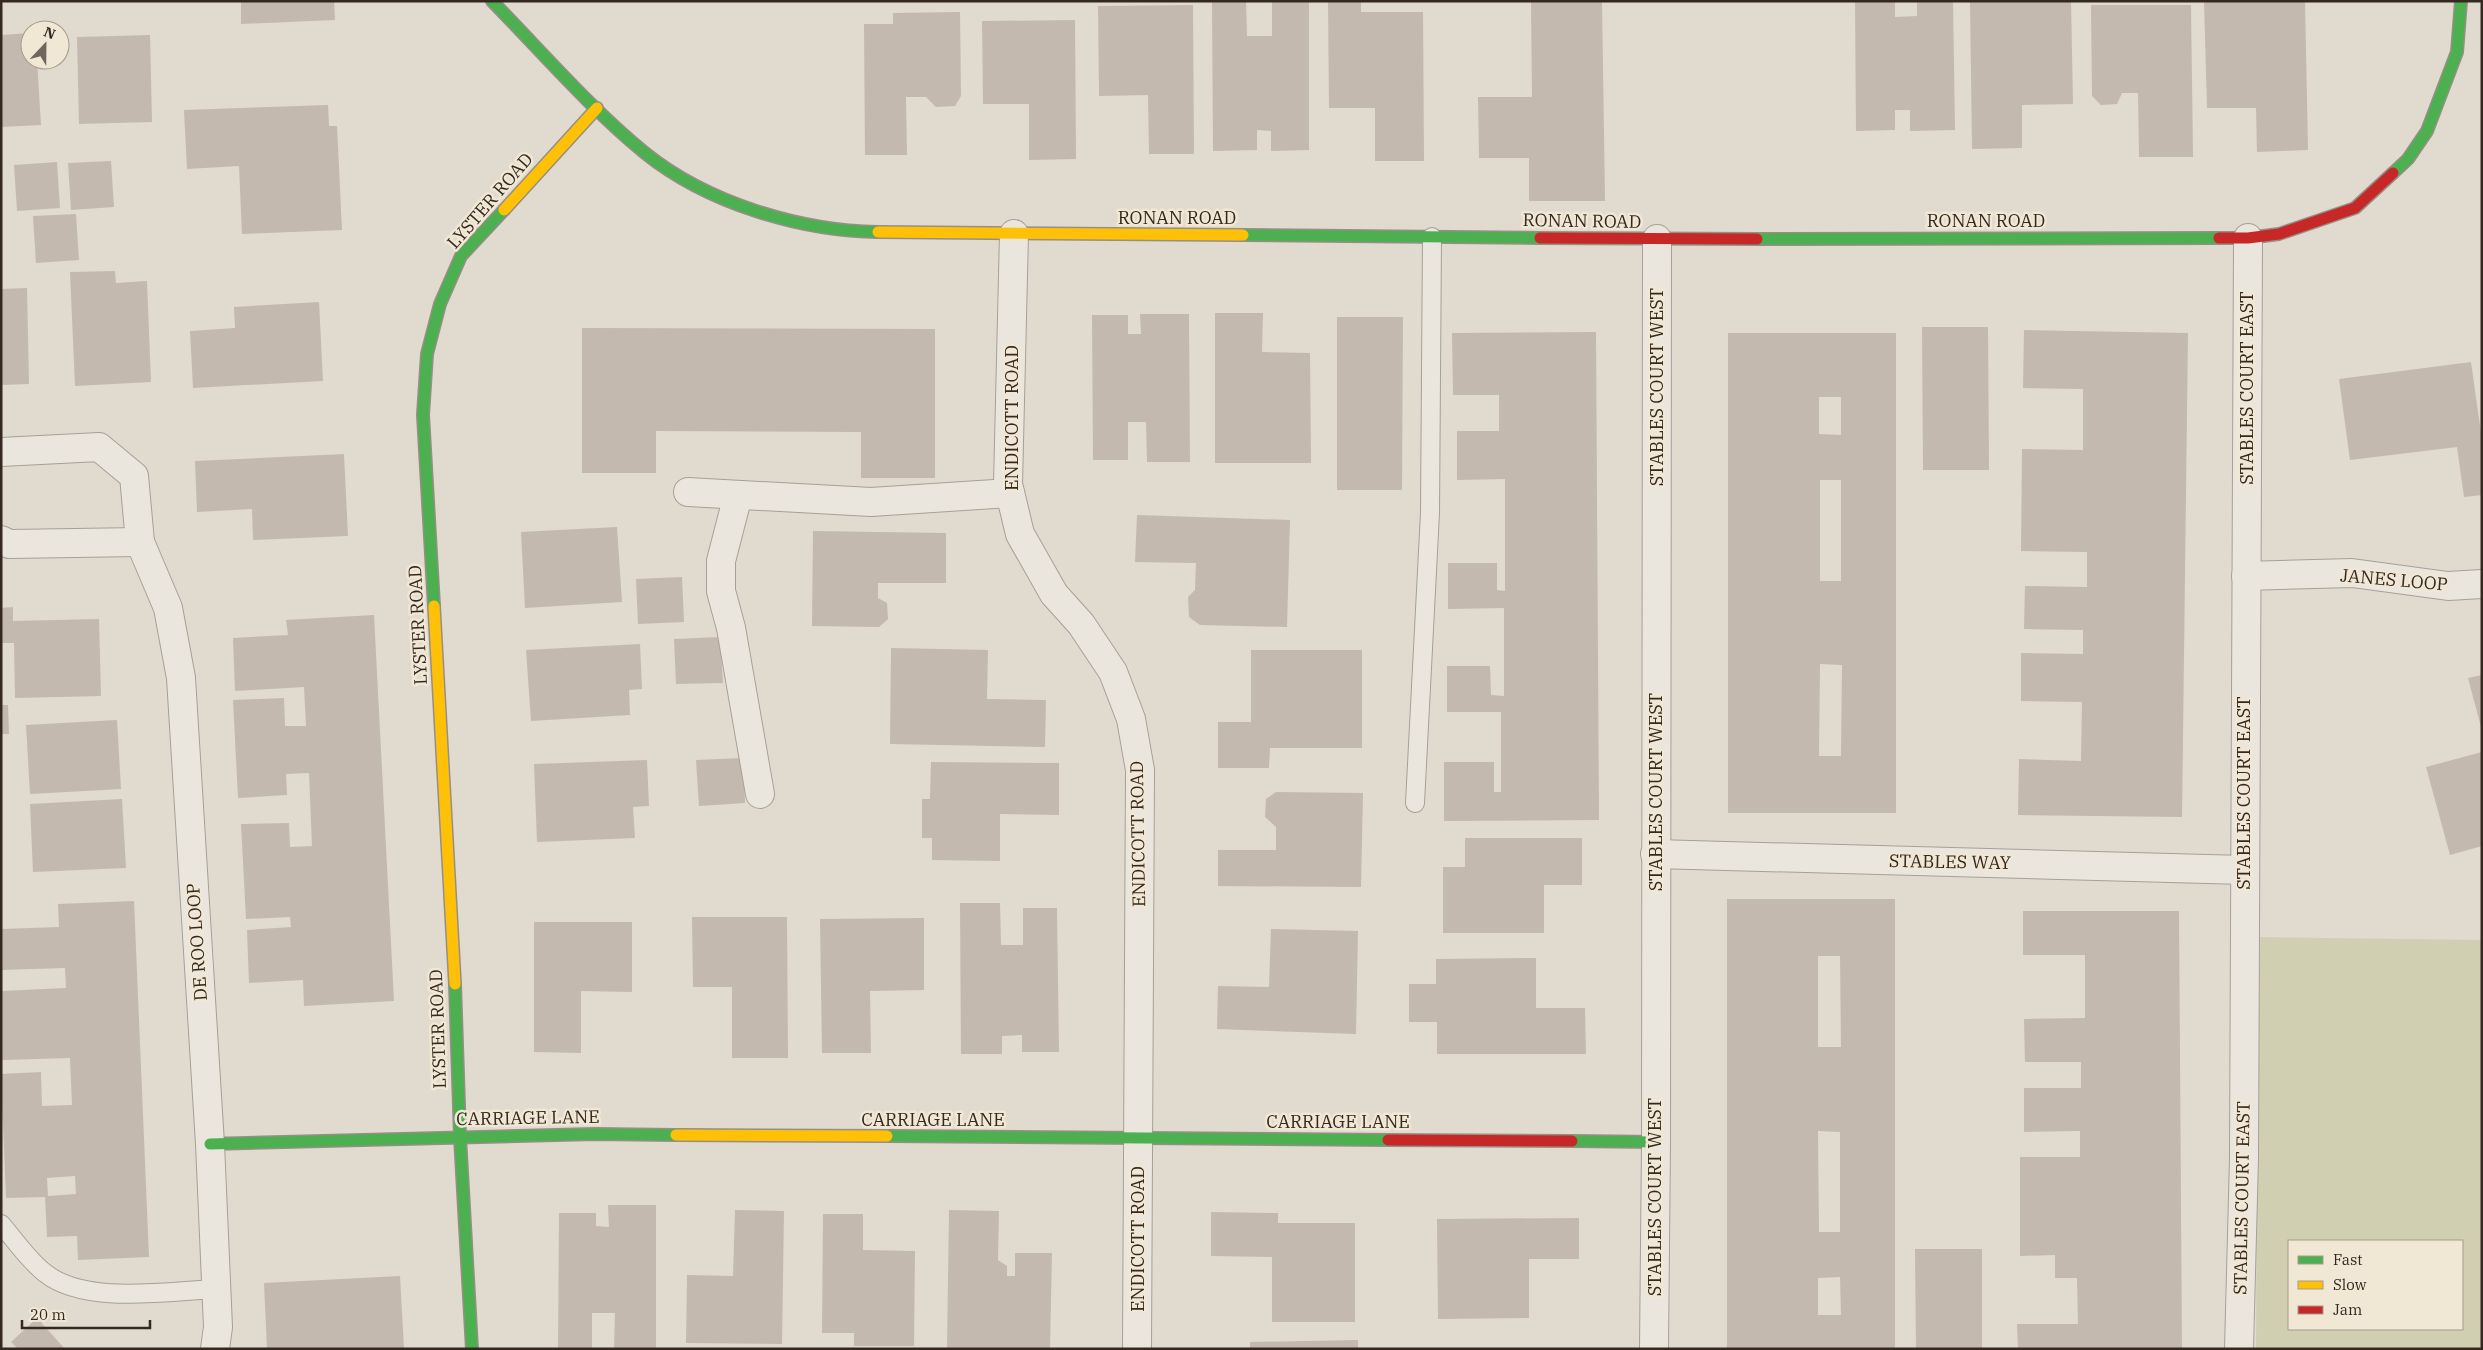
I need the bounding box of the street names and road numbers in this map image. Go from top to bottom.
street label: LYSTER ROAD [442,148,538,253]
street label: RONAN ROAD [1118,206,1236,229]
street label: RONAN ROAD [1523,208,1641,233]
street label: RONAN ROAD [1927,209,2045,232]
street label: STABLES COURT WEST [1645,287,1668,486]
street label: STABLES COURT EAST [2235,291,2258,485]
street label: ENDICOTT ROAD [1000,345,1023,491]
street label: JANES LOOP [2339,563,2449,596]
street label: LYSTER ROAD [403,565,432,685]
street label: STABLES COURT WEST [1644,692,1667,891]
street label: STABLES COURT EAST [2232,696,2255,890]
street label: ENDICOTT ROAD [1125,761,1150,907]
street label: STABLES WAY [1889,849,2012,874]
street label: DE ROO LOOP [181,882,212,1002]
street label: LYSTER ROAD [424,969,451,1089]
street label: STABLES COURT WEST [1643,1097,1666,1296]
street label: STABLES COURT EAST [2228,1101,2255,1295]
street label: CARRIAGE LANE [456,1105,600,1130]
street label: CARRIAGE LANE [861,1108,1005,1131]
street label: CARRIAGE LANE [1266,1110,1410,1133]
street label: ENDICOTT ROAD [1126,1166,1149,1312]

